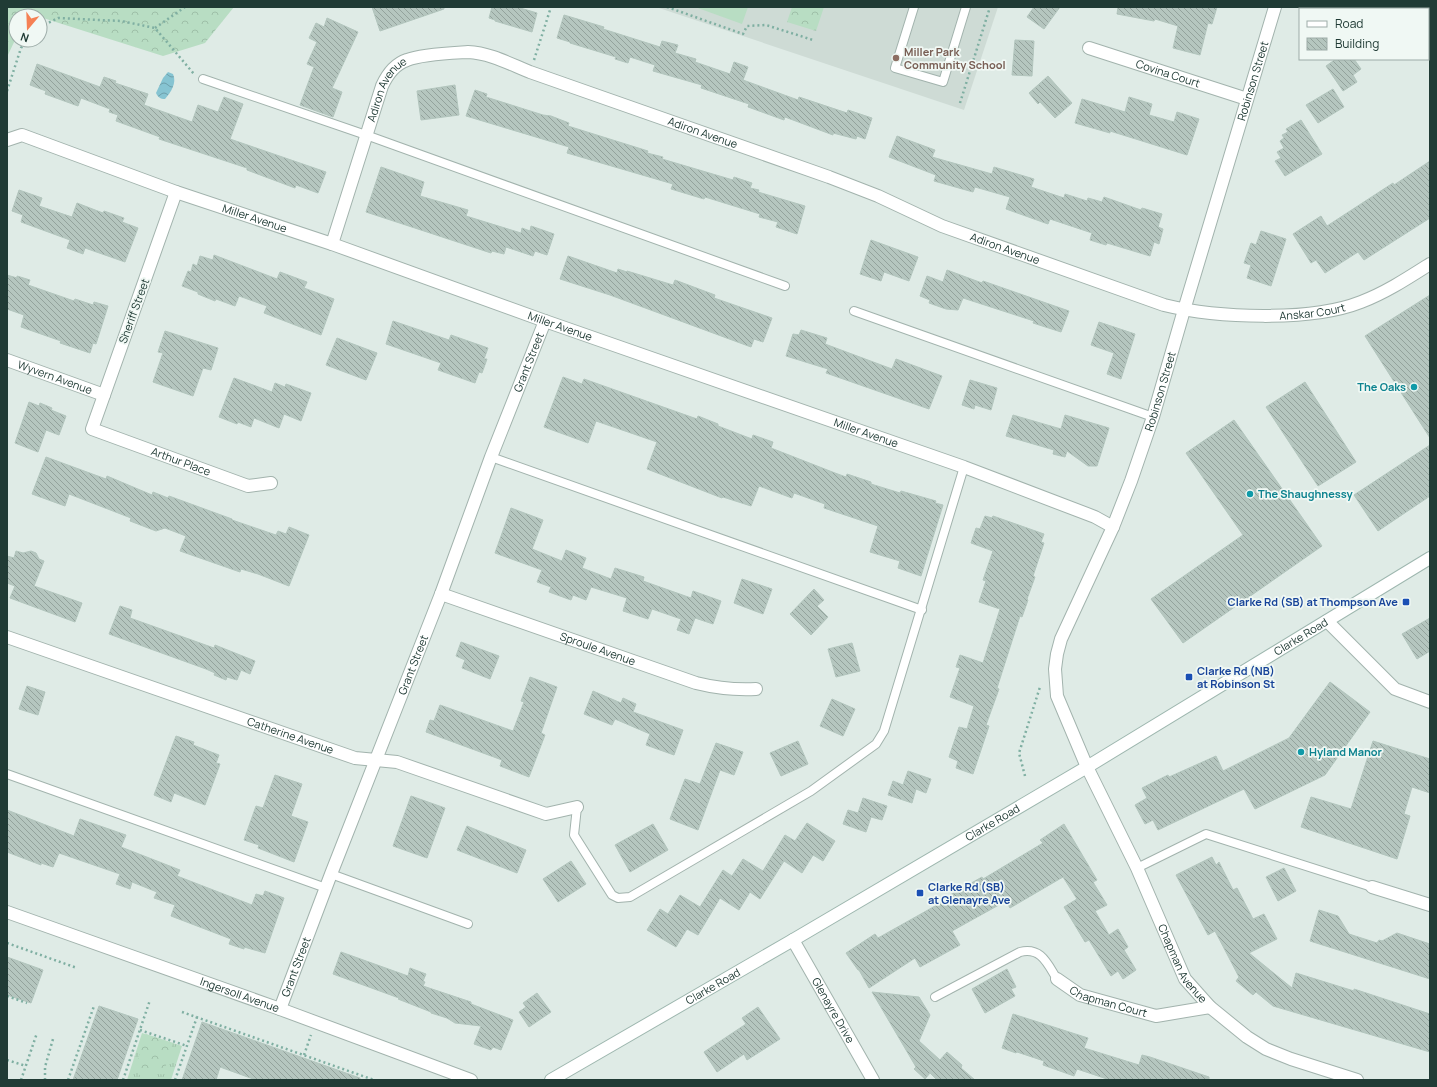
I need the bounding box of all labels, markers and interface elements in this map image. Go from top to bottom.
north arrow [8,8,48,48]
legend [1299,8,1429,60]
text: Road [1335,15,1363,32]
text: N [18,30,31,46]
text: Building [1335,35,1379,52]
street label: Robinson Street [1233,39,1271,122]
place label: Miller Park Community School [904,44,1006,72]
street label: Adiron Avenue [363,53,409,124]
marker: Miller Park Community School [891,53,901,63]
street label: Covina Court [1134,56,1202,90]
street label: Adiron Avenue [666,113,740,152]
street label: Miller Avenue [221,200,290,236]
street label: Adiron Avenue [968,229,1043,267]
street label: Sheriff Street [115,276,152,345]
street label: Anskar Court [1279,299,1347,323]
street label: Miller Avenue [526,307,595,344]
street label: Grant Street [510,330,547,394]
street label: Robinson Street [1141,350,1179,433]
street label: Wyvern Avenue [16,356,95,397]
place label: The Oaks [1357,379,1406,394]
marker: The Oaks [1409,382,1419,392]
street label: Miller Avenue [832,414,901,451]
street label: Arthur Place [149,443,213,479]
place label: The Shaughnessy [1258,486,1353,501]
marker: The Shaughnessy [1245,489,1255,499]
place label: Clarke Rd (SB) at Thompson Ave [1228,594,1398,609]
marker: Clarke Rd (SB) at Thompson Ave [1401,597,1411,607]
street label: Clarke Road [1271,614,1330,659]
street label: Sproule Avenue [558,628,638,669]
street label: Grant Street [394,633,431,697]
place label: Clarke Rd (NB) at Robinson St [1197,663,1275,691]
marker: Clarke Rd (NB) at Robinson St [1184,672,1194,682]
street label: Catherine Avenue [245,713,336,757]
place label: Hyland Manor [1309,744,1383,759]
marker: Hyland Manor [1296,747,1306,757]
street label: Clarke Road [962,800,1022,844]
place label: Clarke Rd (SB) at Glenayre Ave [928,879,1011,907]
marker: Clarke Rd (SB) at Glenayre Ave [915,888,925,898]
street label: Chapman Avenue [1155,922,1211,1006]
street label: Grant Street [277,935,314,999]
street label: Clarke Road [683,964,743,1008]
street label: Ingersoll Avenue [198,973,282,1015]
street label: Glenayre Drive [809,975,859,1046]
street label: Chapman Court [1067,982,1149,1020]

